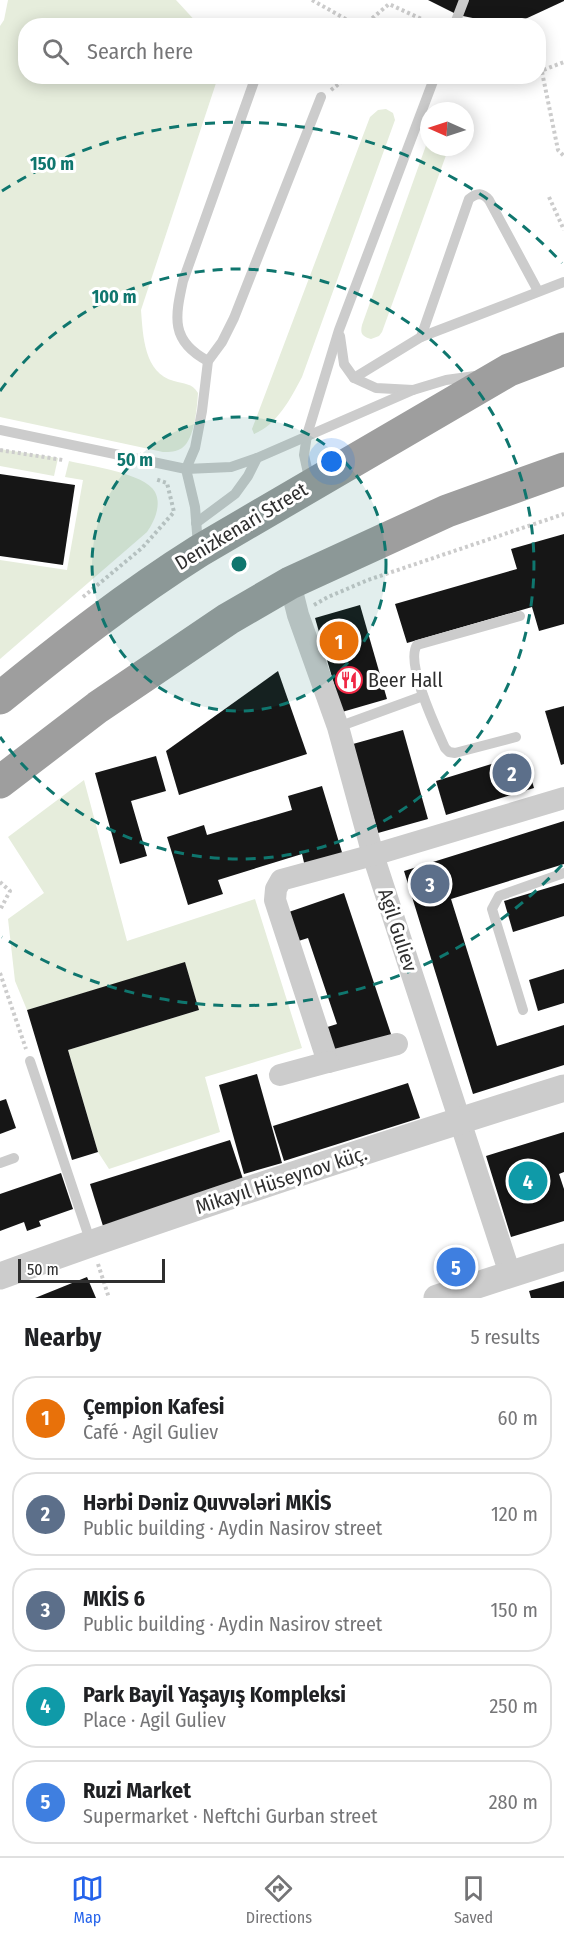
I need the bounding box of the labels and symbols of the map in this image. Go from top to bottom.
north arrow [420,102,474,156]
text: 150 m [30,153,74,175]
text: 100 m [92,286,136,308]
your location [317,447,346,476]
text: 50 m [117,449,153,471]
street label: Denizkenari Street [170,477,312,575]
centre of rings [229,554,249,574]
pin: 1 [320,618,358,664]
restaurant icon: Beer Hall [334,665,364,695]
place label: Beer Hall [368,668,443,692]
pin: 2 [492,750,532,796]
pin: 3 [410,862,450,906]
street label: Agil Guliev [373,885,423,975]
street label: Mikayıl Hüseynov küç. [192,1141,370,1219]
pin: 4 [508,1158,548,1204]
pin: 5 [436,1244,476,1290]
scale bar [18,1256,165,1284]

